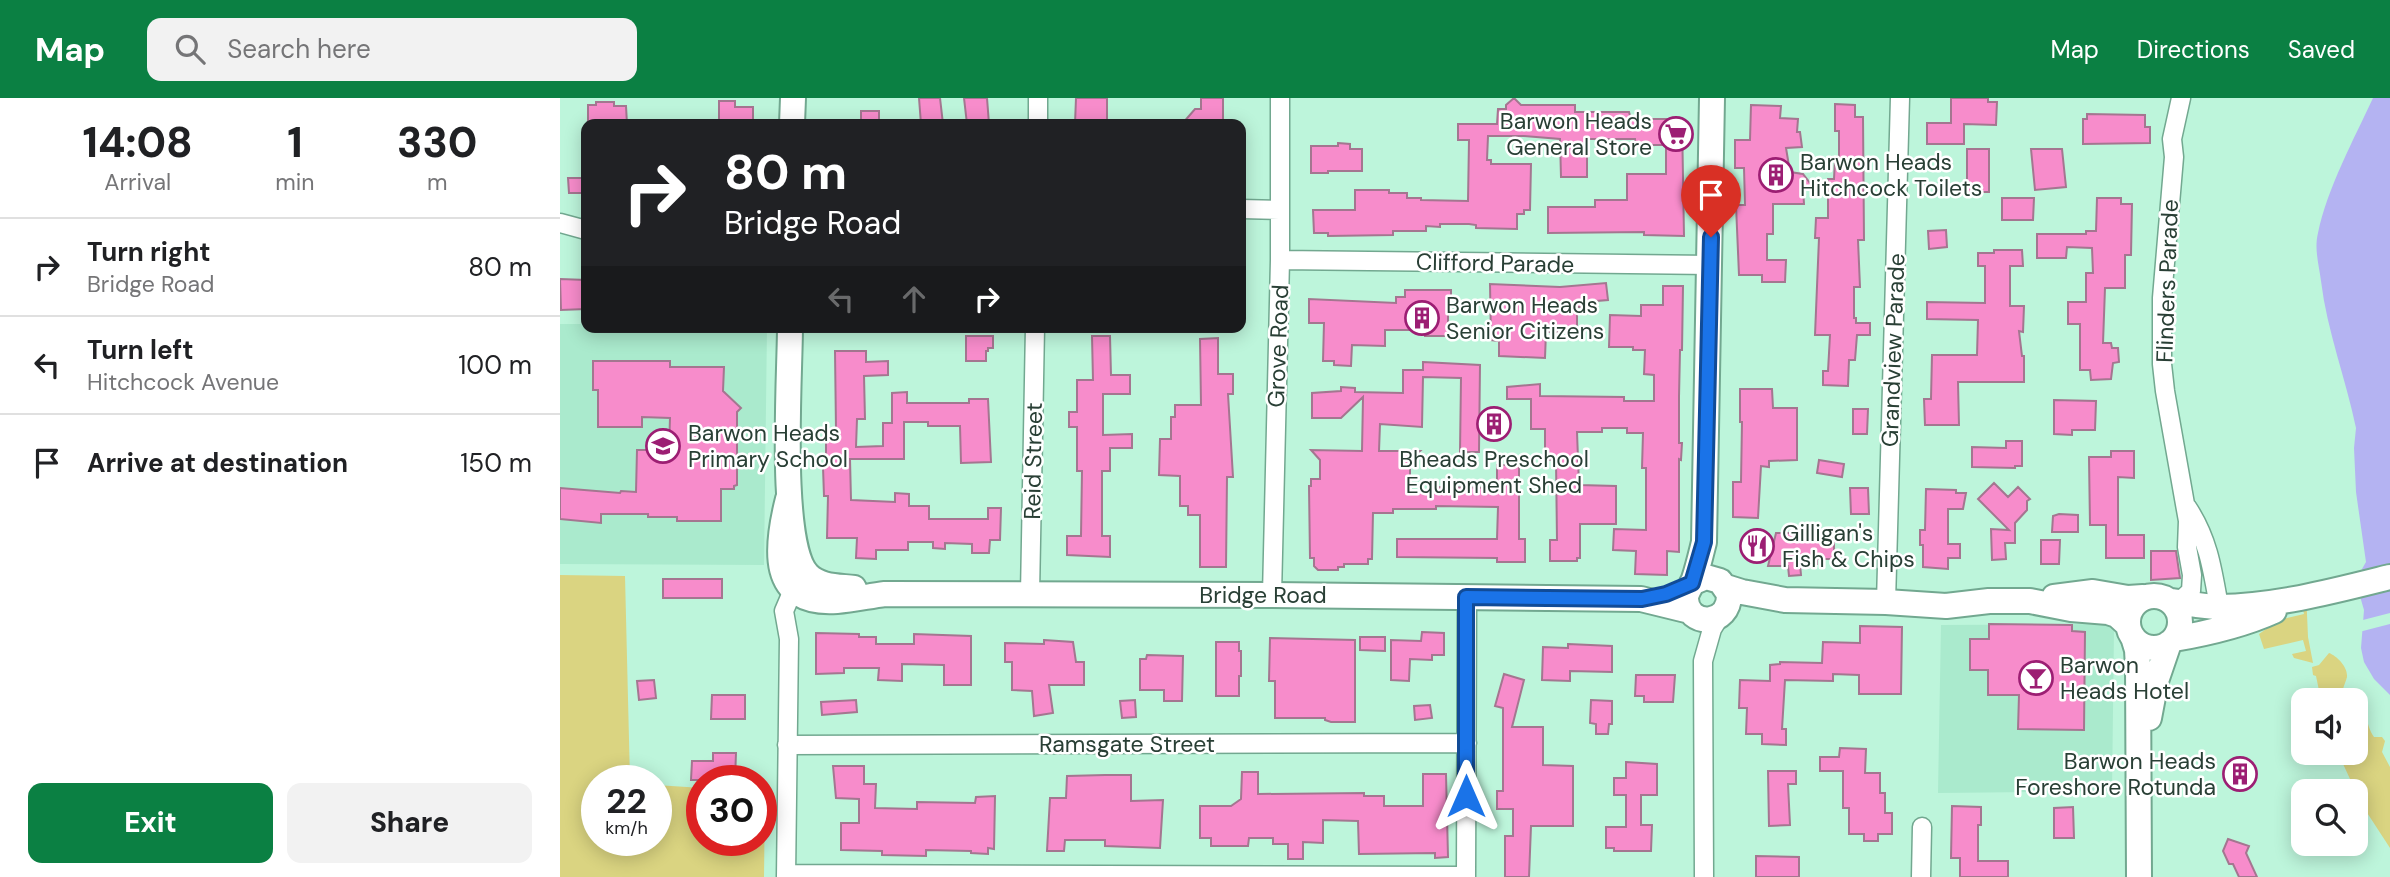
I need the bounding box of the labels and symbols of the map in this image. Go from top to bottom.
place label: Barwon Heads General Store [1500,106,1652,162]
supermarket icon: Barwon Heads General Store [1657,115,1695,153]
place label: Barwon Heads Hitchcock Toilets [1800,147,1982,203]
building icon: Barwon Heads Hitchcock Toilets [1757,156,1795,194]
pin [1681,165,1741,237]
street label: Flinders Parade [2149,199,2185,363]
street label: Clifford Parade [1416,247,1574,279]
street label: Grandview Parade [1875,253,1911,447]
street label: Grove Road [1261,284,1295,408]
place label: Barwon Heads Senior Citizens [1446,290,1604,346]
building icon: Barwon Heads Senior Citizens [1403,299,1441,337]
street label: Reid Street [1017,402,1049,520]
building icon: Bheads Preschool Equipment Shed [1475,405,1513,443]
place label: Barwon Heads Primary School [688,418,848,474]
school or university icon: Barwon Heads Primary School [644,427,682,465]
place label: Bheads Preschool Equipment Shed [1399,444,1589,500]
place label: Gilligan's Fish & Chips [1782,518,1915,574]
restaurant icon: Gilligan's Fish & Chips [1738,527,1776,565]
street label: Bridge Road [1199,580,1327,610]
place label: Barwon Heads Hotel [2060,650,2189,706]
bar icon: Barwon Heads Hotel [2017,659,2055,697]
street label: Ramsgate Street [1039,729,1215,759]
place label: Barwon Heads Foreshore Rotunda [2015,746,2216,802]
building icon: Barwon Heads Foreshore Rotunda [2221,755,2259,793]
position arrow [1429,759,1503,833]
speed limit sign: 30 [686,765,777,856]

